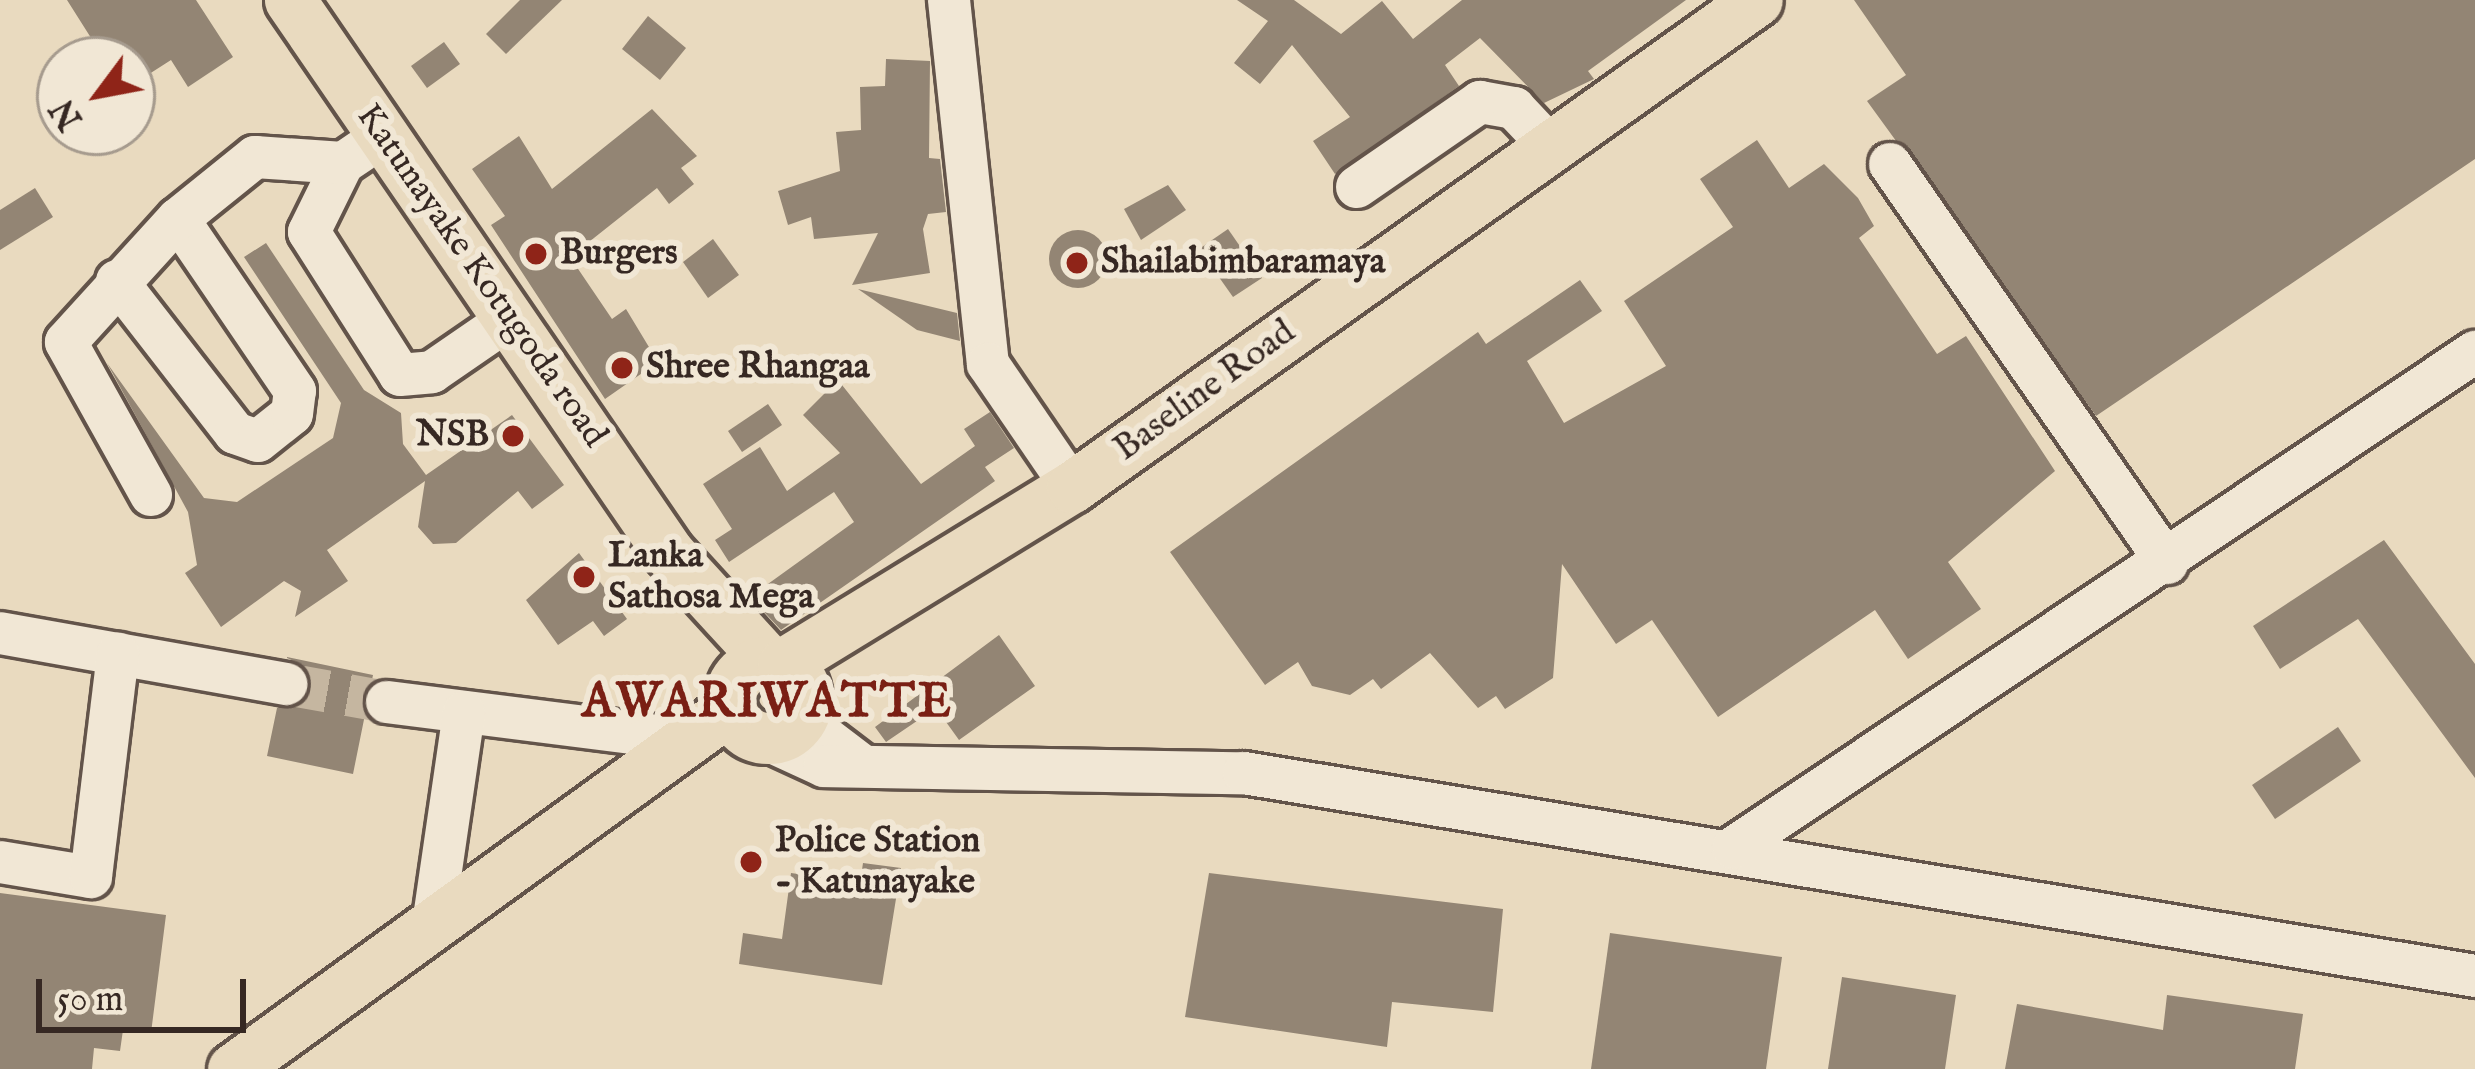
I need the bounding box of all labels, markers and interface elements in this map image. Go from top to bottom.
north arrow [36,36,156,156]
text: N [43,90,93,137]
street label: Katunayake Kotugoda road [346,96,616,456]
place label: Burgers [560,232,678,276]
marker: Burgers [523,241,549,267]
place label: Shailabimbaramaya [1101,241,1385,285]
marker: Shailabimbaramaya [1064,250,1090,276]
street label: Baseline Road [1106,311,1304,471]
place label: Shree Rhangaa [646,346,869,390]
marker: Shree Rhangaa [609,355,635,381]
place label: NSB [416,414,489,458]
marker: NSB [500,423,526,449]
place label: Lanka Sathosa Mega [608,534,814,619]
marker: Lanka Sathosa Mega [571,564,597,590]
district label: AWARIWATTE [582,675,954,733]
place label: Police Station - Katunayake [775,819,980,904]
marker: Police Station - Katunayake [738,849,764,875]
scale bar [42,955,252,1029]
text: 50 m [57,977,123,1023]

